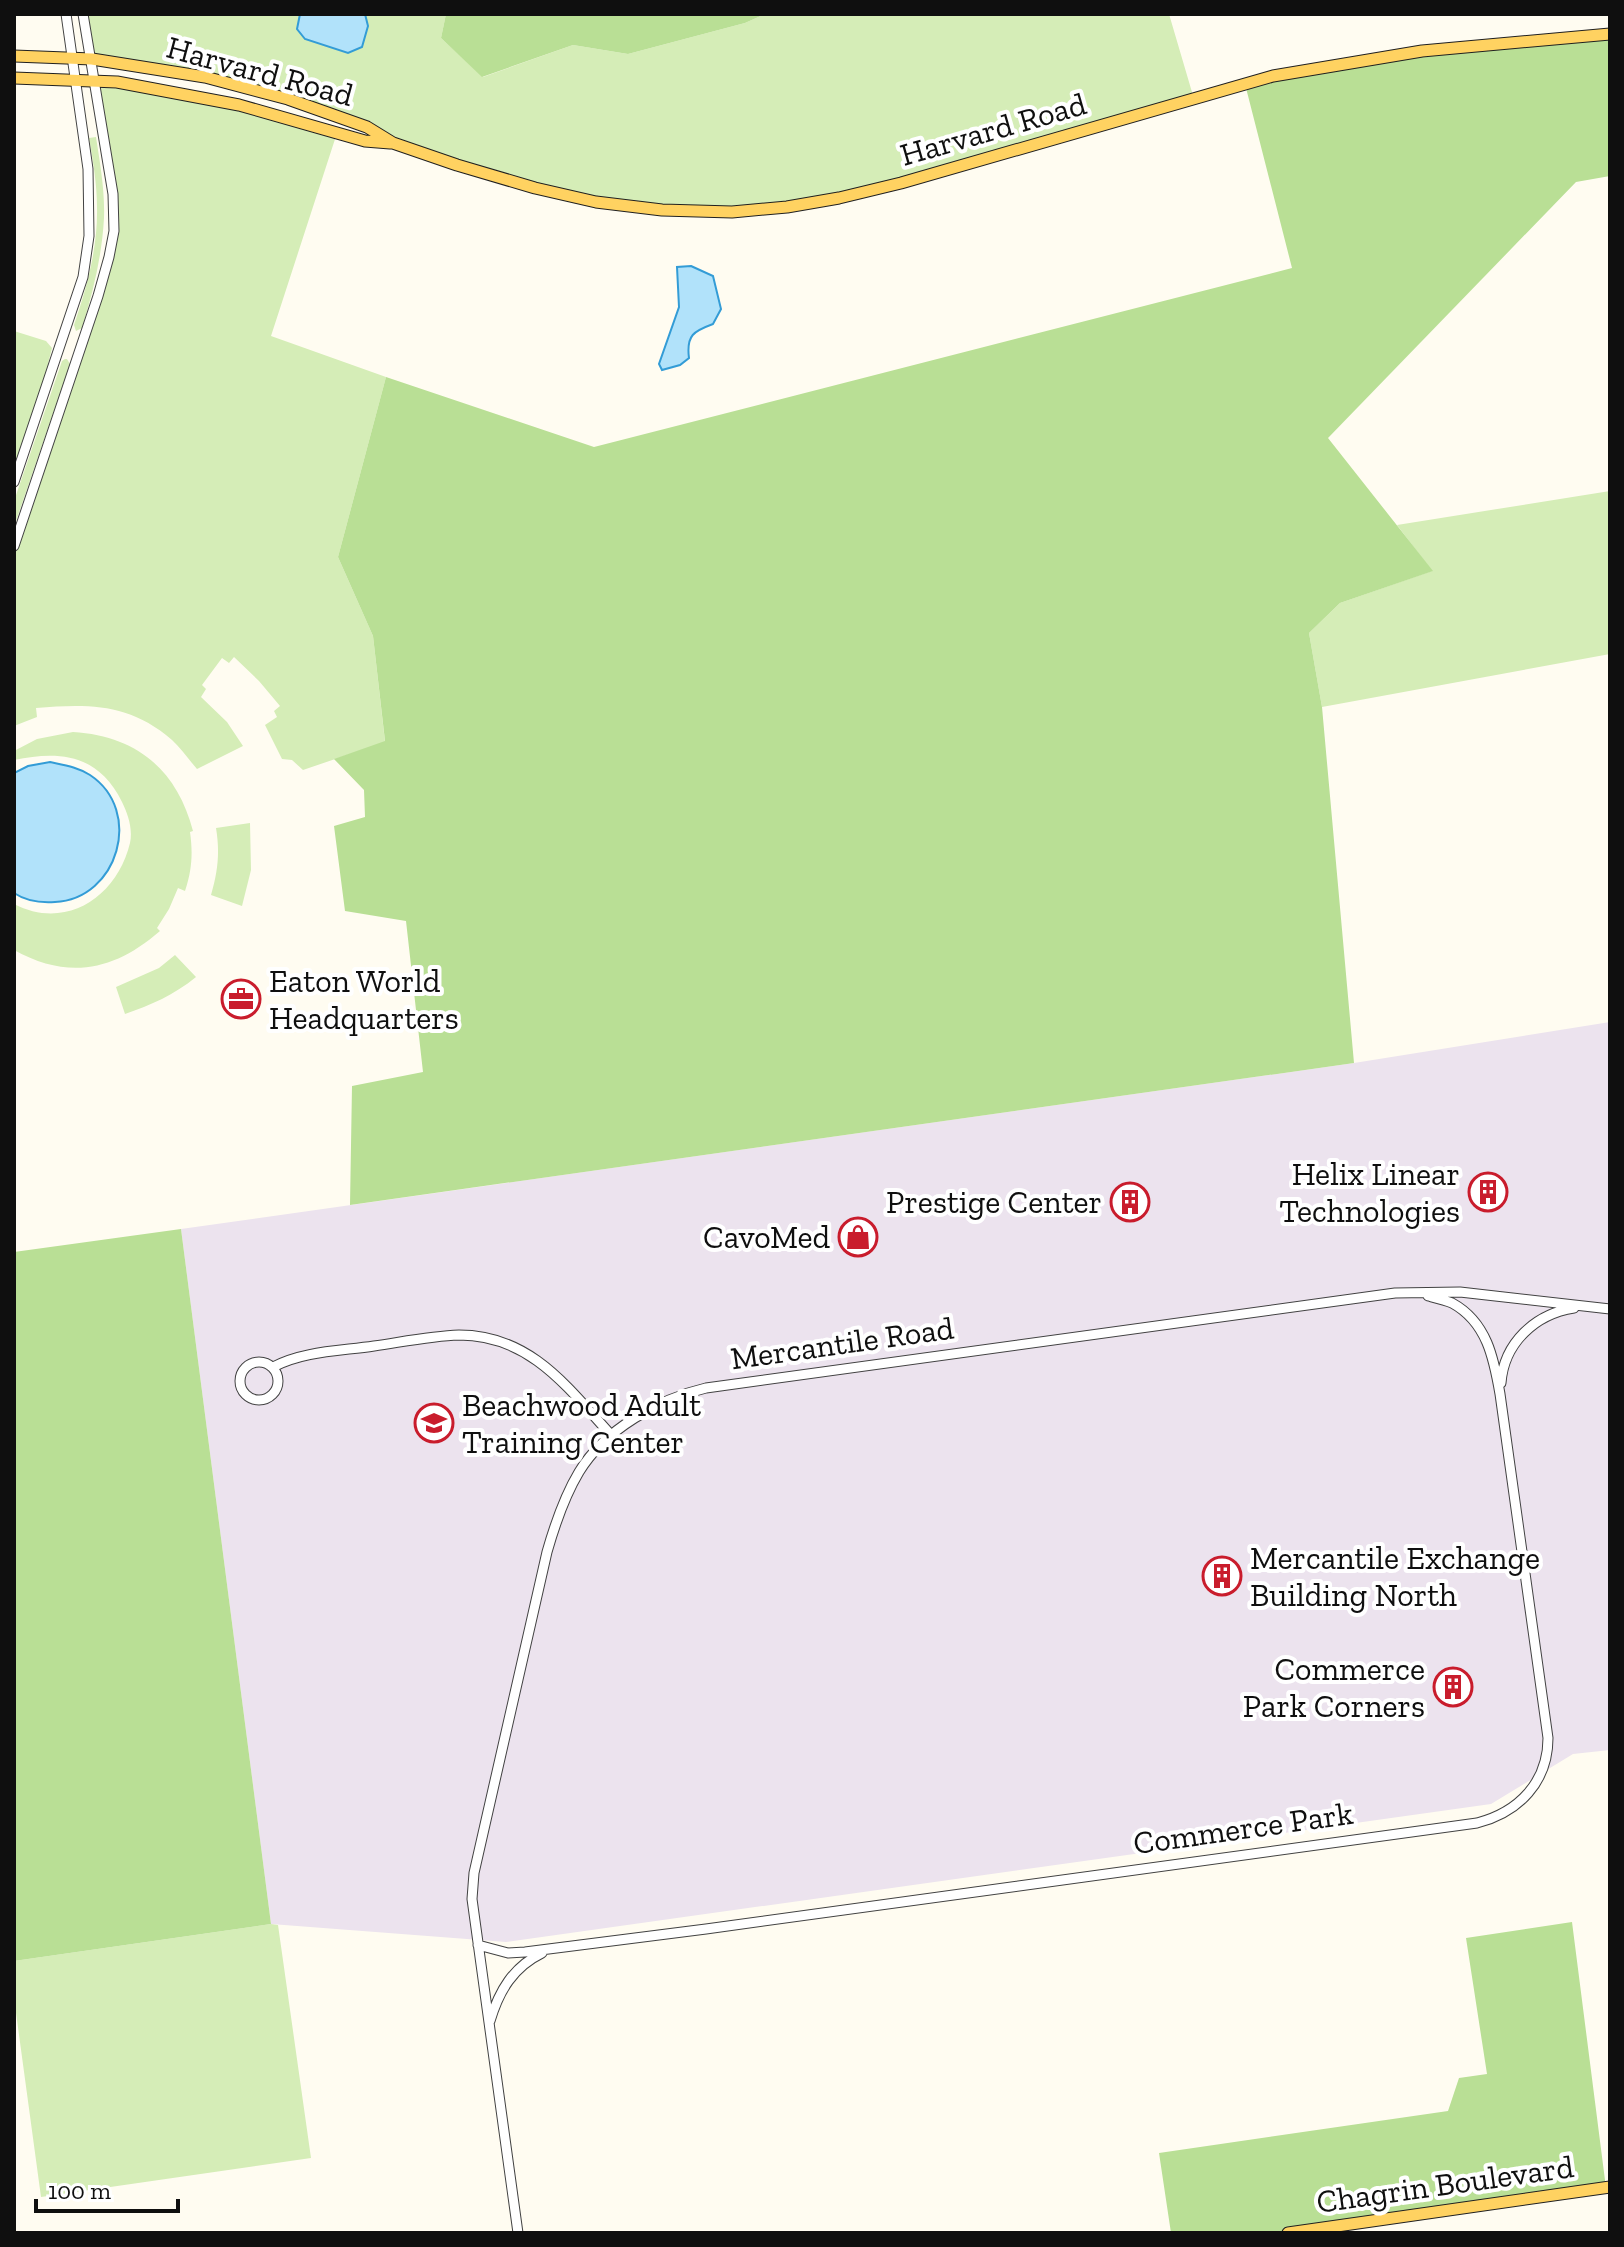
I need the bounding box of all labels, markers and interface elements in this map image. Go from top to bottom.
street label: Harvard Road [163,28,358,114]
street label: Harvard Road [896,84,1091,174]
place label: Eaton World Headquarters [269,962,459,1037]
office icon: Eaton World Headquarters [220,978,262,1020]
place label: Helix Linear Technologies [1279,1155,1460,1230]
building icon: Helix Linear Technologies [1467,1171,1509,1213]
building icon: Prestige Center [1109,1181,1151,1223]
place label: Prestige Center [886,1183,1102,1221]
shop icon: CavoMed [837,1216,879,1258]
place label: CavoMed [703,1218,830,1256]
street label: Mercantile Road [728,1308,956,1377]
place label: Beachwood Adult Training Center [462,1386,701,1461]
school or university icon: Beachwood Adult Training Center [413,1402,455,1444]
place label: Mercantile Exchange Building North [1250,1539,1540,1614]
building icon: Mercantile Exchange Building North [1201,1555,1243,1597]
place label: Commerce Park Corners [1243,1650,1425,1725]
building icon: Commerce Park Corners [1432,1666,1474,1708]
street label: Commerce Park [1131,1794,1356,1862]
street label: Chagrin Boulevard [1314,2147,1576,2221]
scale bar [36,2163,178,2213]
text: 100 m [48,2176,111,2205]

